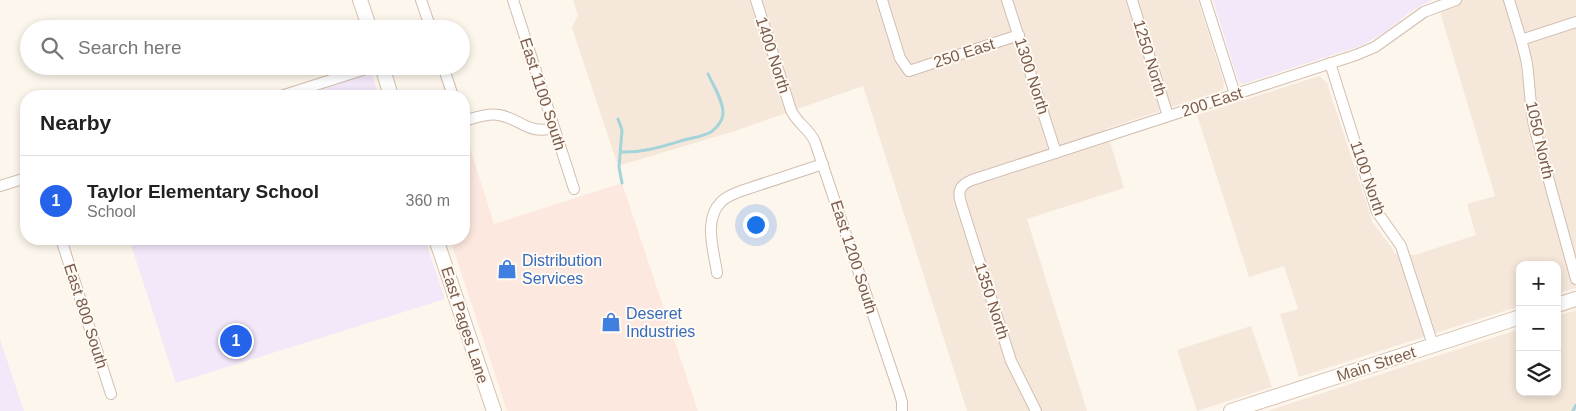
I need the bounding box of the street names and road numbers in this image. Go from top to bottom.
street label: 1400 North [753,15,793,95]
street label: 1250 North [1130,18,1170,98]
street label: 250 East [931,35,997,71]
street label: East 1100 South [517,36,569,152]
street label: 1300 North [1012,36,1052,116]
street label: 200 East [1179,84,1245,120]
street label: 1050 North [1523,100,1557,180]
street label: 1100 North [1347,138,1389,218]
street label: East 1200 South [828,198,880,316]
street label: East 800 South [61,261,111,371]
street label: 1350 North [972,261,1012,341]
street label: East Pages Lane [438,264,492,386]
street label: Main Street [1334,343,1418,385]

